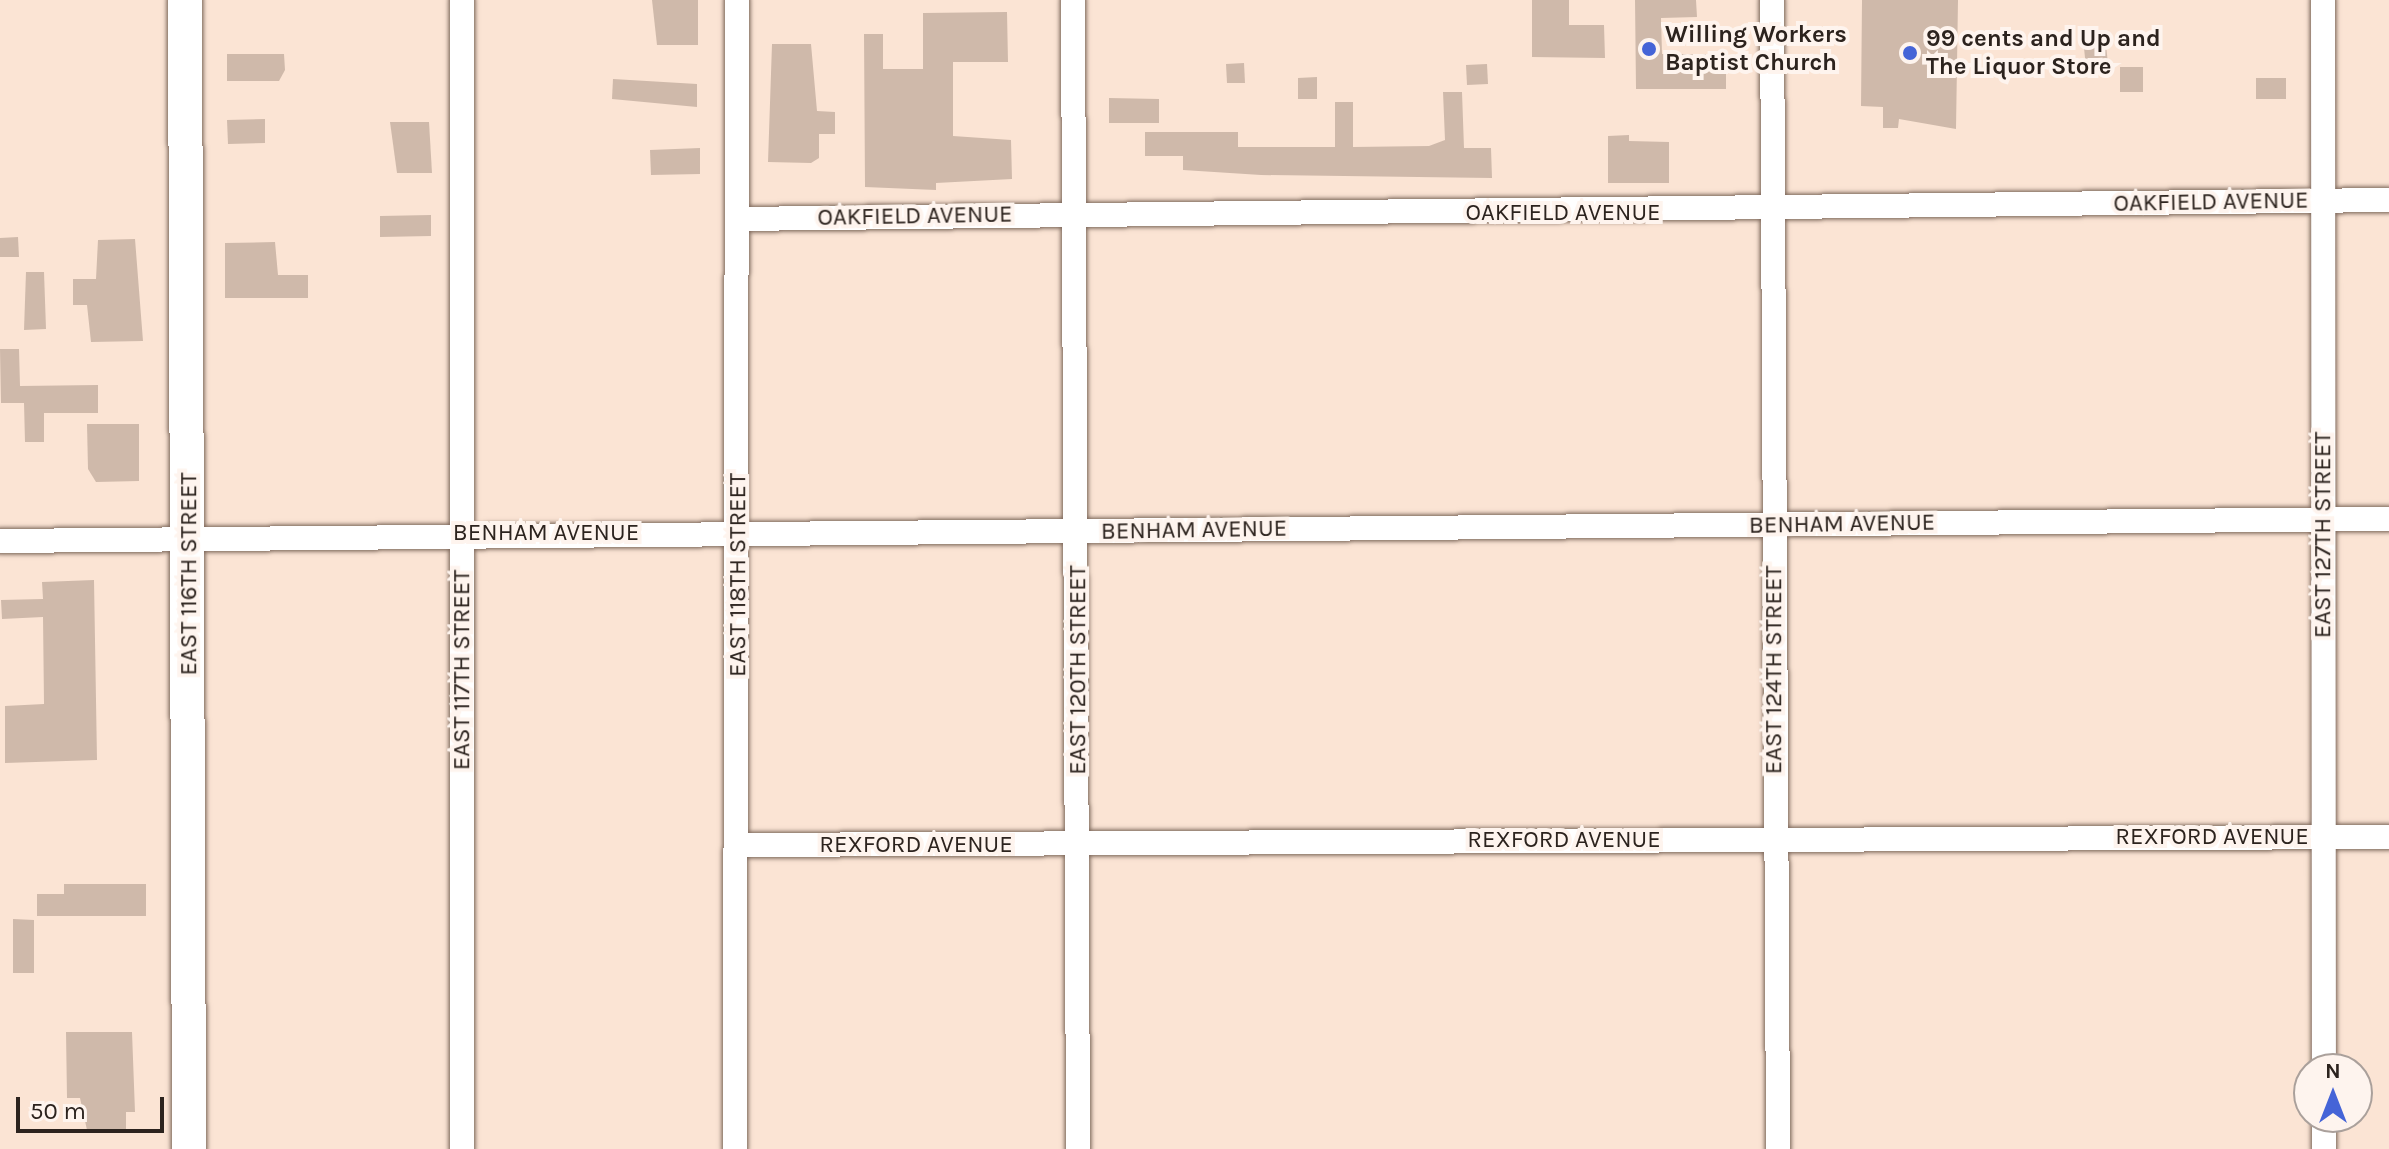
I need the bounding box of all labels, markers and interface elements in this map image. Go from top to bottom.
place label: Willing Workers Baptist Church [1665,21,1847,77]
place label: 99 cents and Up and The Liquor Store [1926,25,2161,81]
marker: Willing Workers Baptist Church [1640,40,1658,58]
marker: 99 cents and Up and The Liquor Store [1901,44,1919,62]
street label: OAKFIELD AVENUE [2113,186,2309,218]
street label: OAKFIELD AVENUE [1465,199,1661,227]
street label: OAKFIELD AVENUE [817,200,1013,232]
street label: EAST 127TH STREET [2309,432,2337,638]
street label: EAST 116TH STREET [175,472,203,676]
street label: EAST 118TH STREET [724,473,752,677]
street label: BENHAM AVENUE [1749,508,1935,540]
street label: BENHAM AVENUE [1101,514,1287,546]
street label: BENHAM AVENUE [453,519,639,547]
street label: EAST 120TH STREET [1064,565,1092,775]
street label: EAST 124TH STREET [1760,566,1788,774]
street label: EAST 117TH STREET [448,570,476,770]
street label: REXFORD AVENUE [2115,823,2309,851]
street label: REXFORD AVENUE [1467,826,1661,854]
street label: REXFORD AVENUE [819,831,1013,859]
north arrow [2293,1053,2373,1133]
text: N [2325,1058,2341,1084]
scale bar [20,1081,168,1131]
text: 50 m [30,1097,86,1125]

